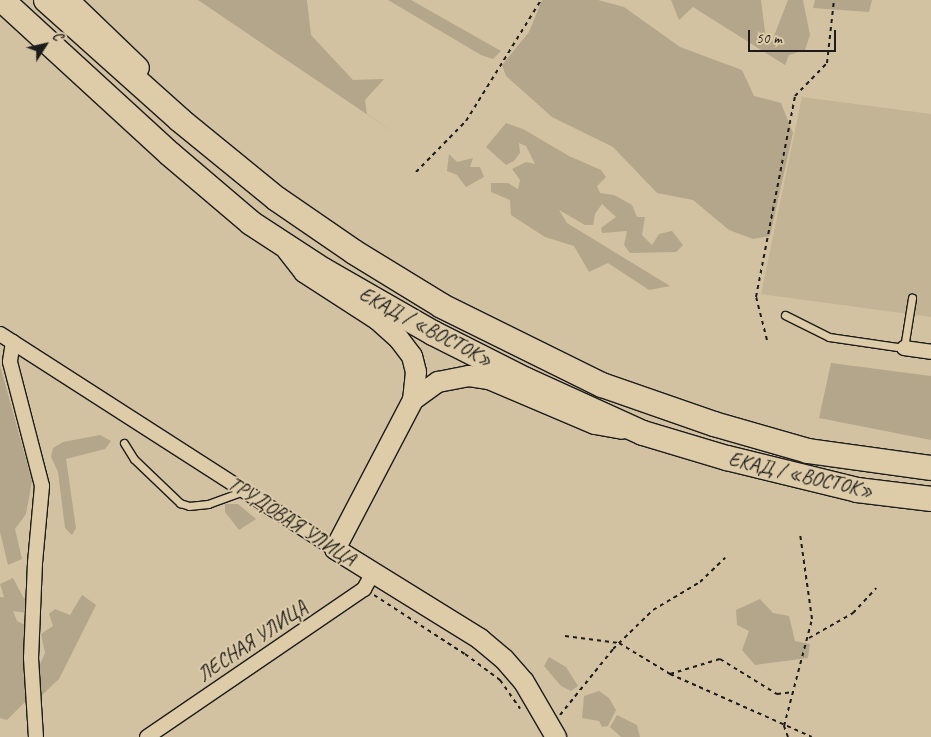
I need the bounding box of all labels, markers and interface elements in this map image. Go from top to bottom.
north arrow [20,20,70,70]
scale bar [751,20,838,52]
text: С [49,28,67,44]
text: 50 m [756,29,782,48]
street label: ЕКАД / «ВОСТОК» [355,282,497,372]
street label: ЕКАД / «ВОСТОК» [726,447,876,503]
street label: ТРУДОВАЯ УЛИЦА [224,471,360,571]
street label: ЛЕСНАЯ УЛИЦА [193,595,311,687]

